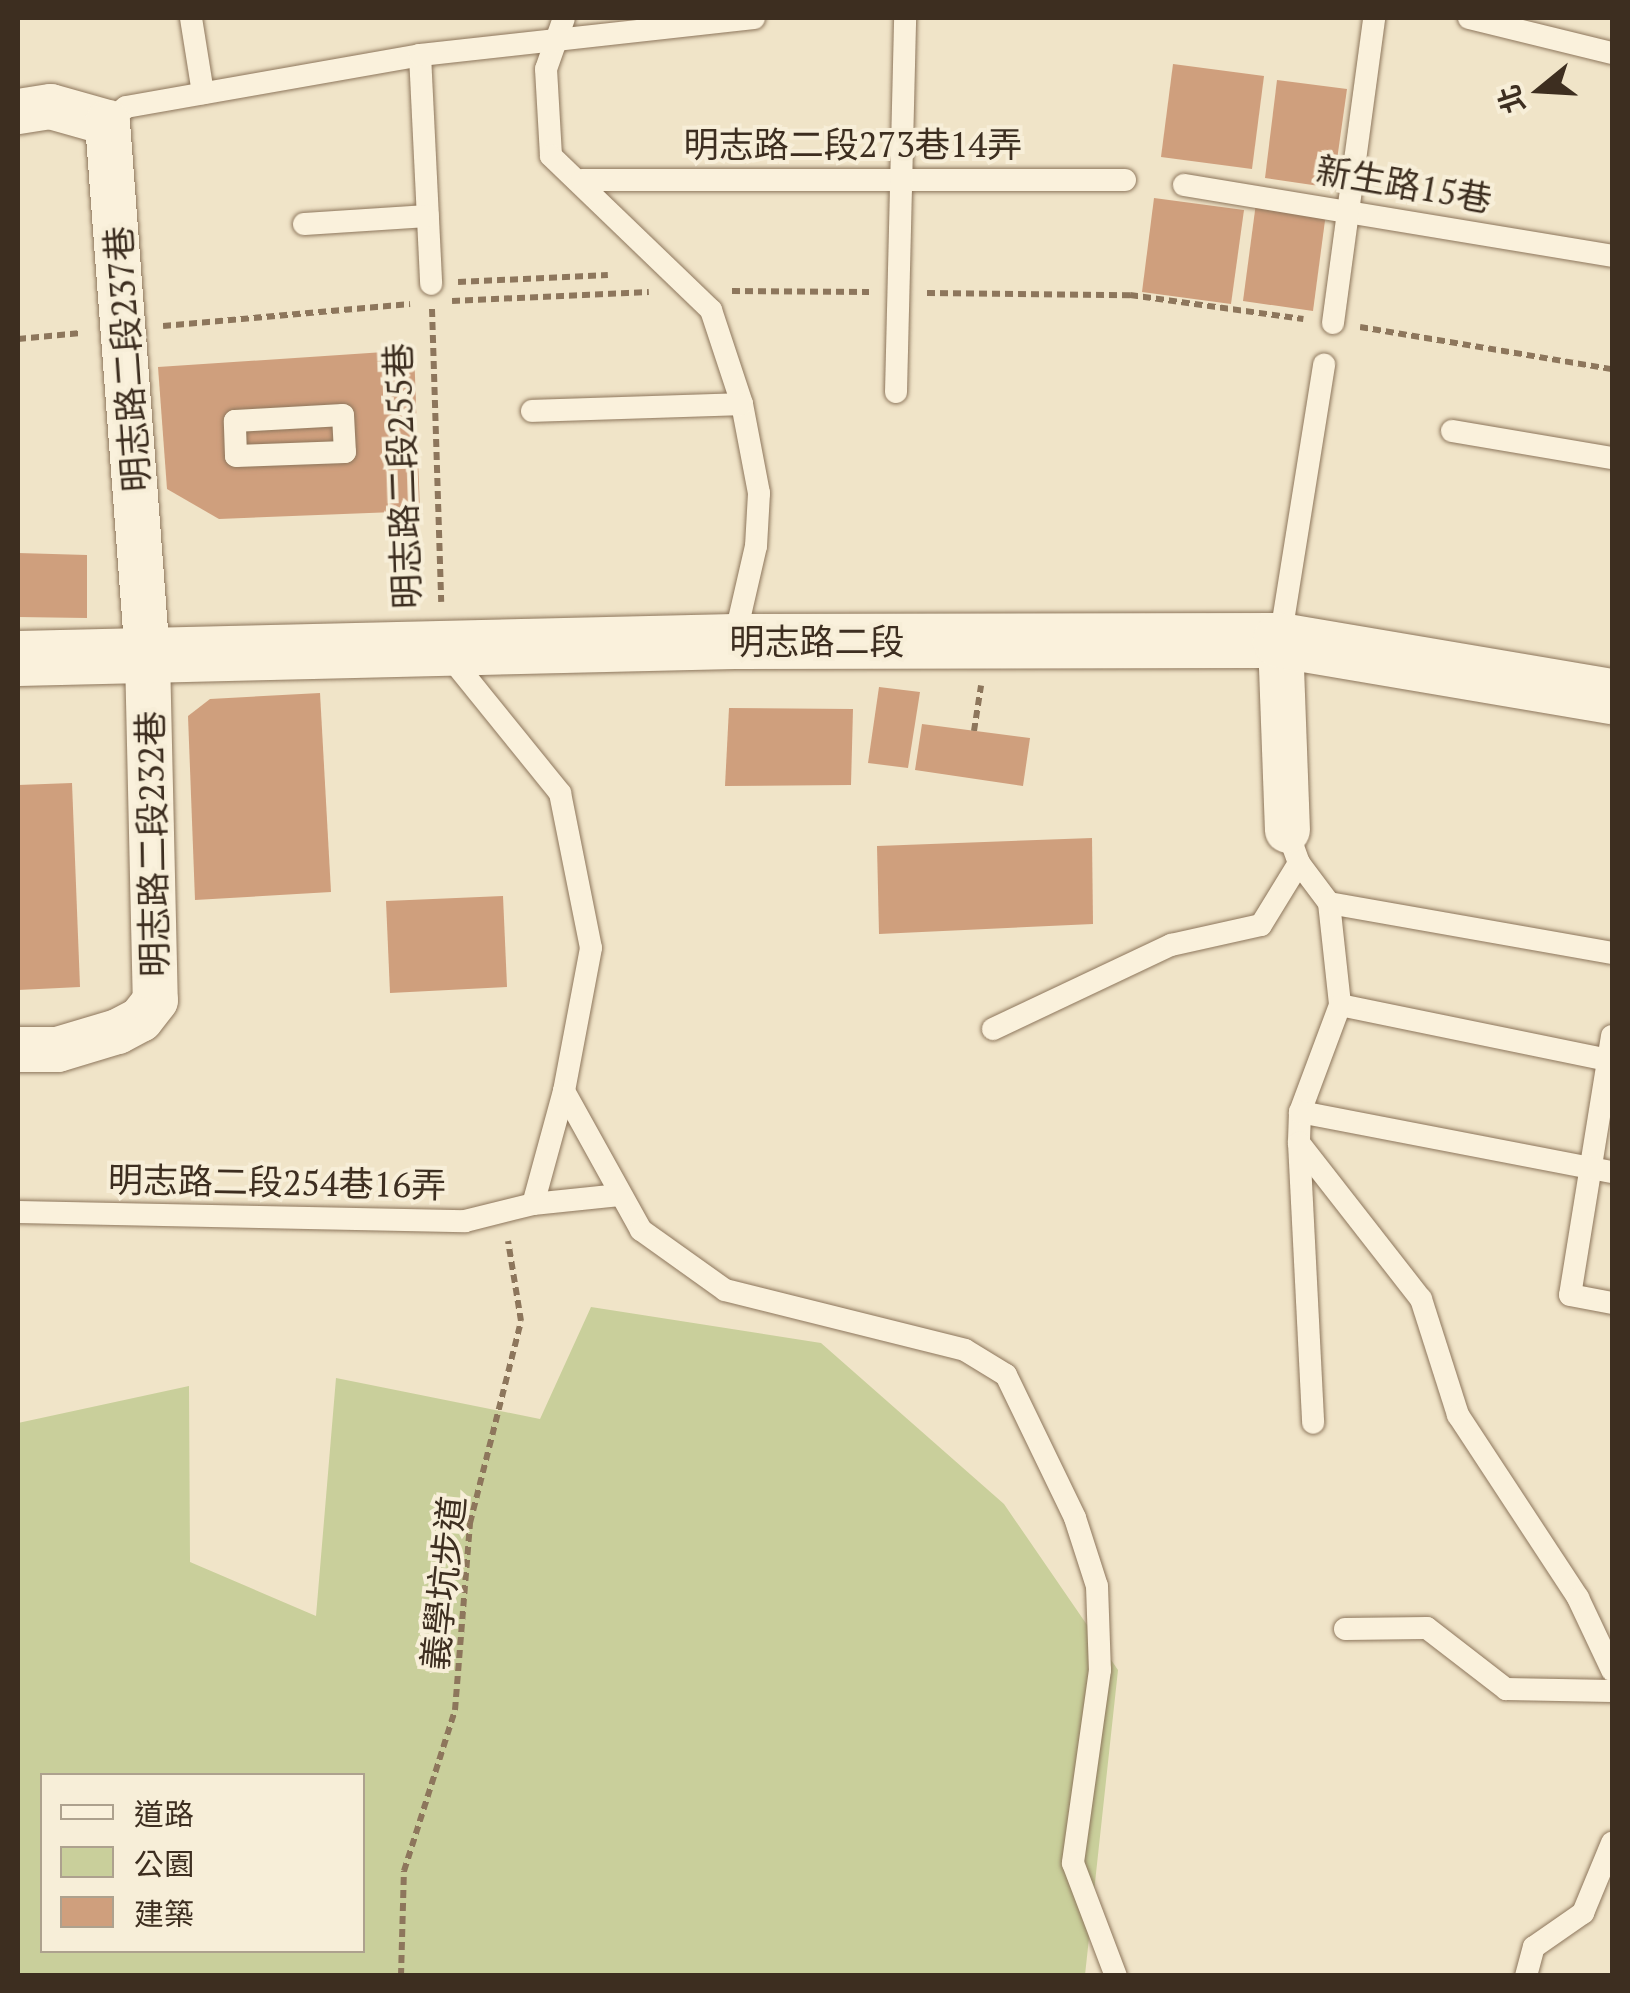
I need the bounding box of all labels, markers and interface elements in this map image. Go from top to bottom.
north arrow [1490,40,1590,140]
text: 北 [1489,80,1533,118]
street label: 明志路二段273巷14弄 [684,123,1022,165]
street label: 新生路15巷 [1313,148,1495,220]
street label: 明志路二段237巷 [97,225,157,493]
street label: 明志路二段255巷 [376,342,428,610]
street label: 明志路二段 [730,620,904,662]
street label: 明志路二段232巷 [129,711,175,977]
street label: 明志路二段254巷16弄 [108,1158,446,1206]
street label: 義學坑步道 [413,1494,473,1672]
legend [40,1773,365,1953]
text: 道路 [134,1794,194,1834]
text: 公園 [134,1844,194,1884]
text: 建築 [134,1894,194,1934]

